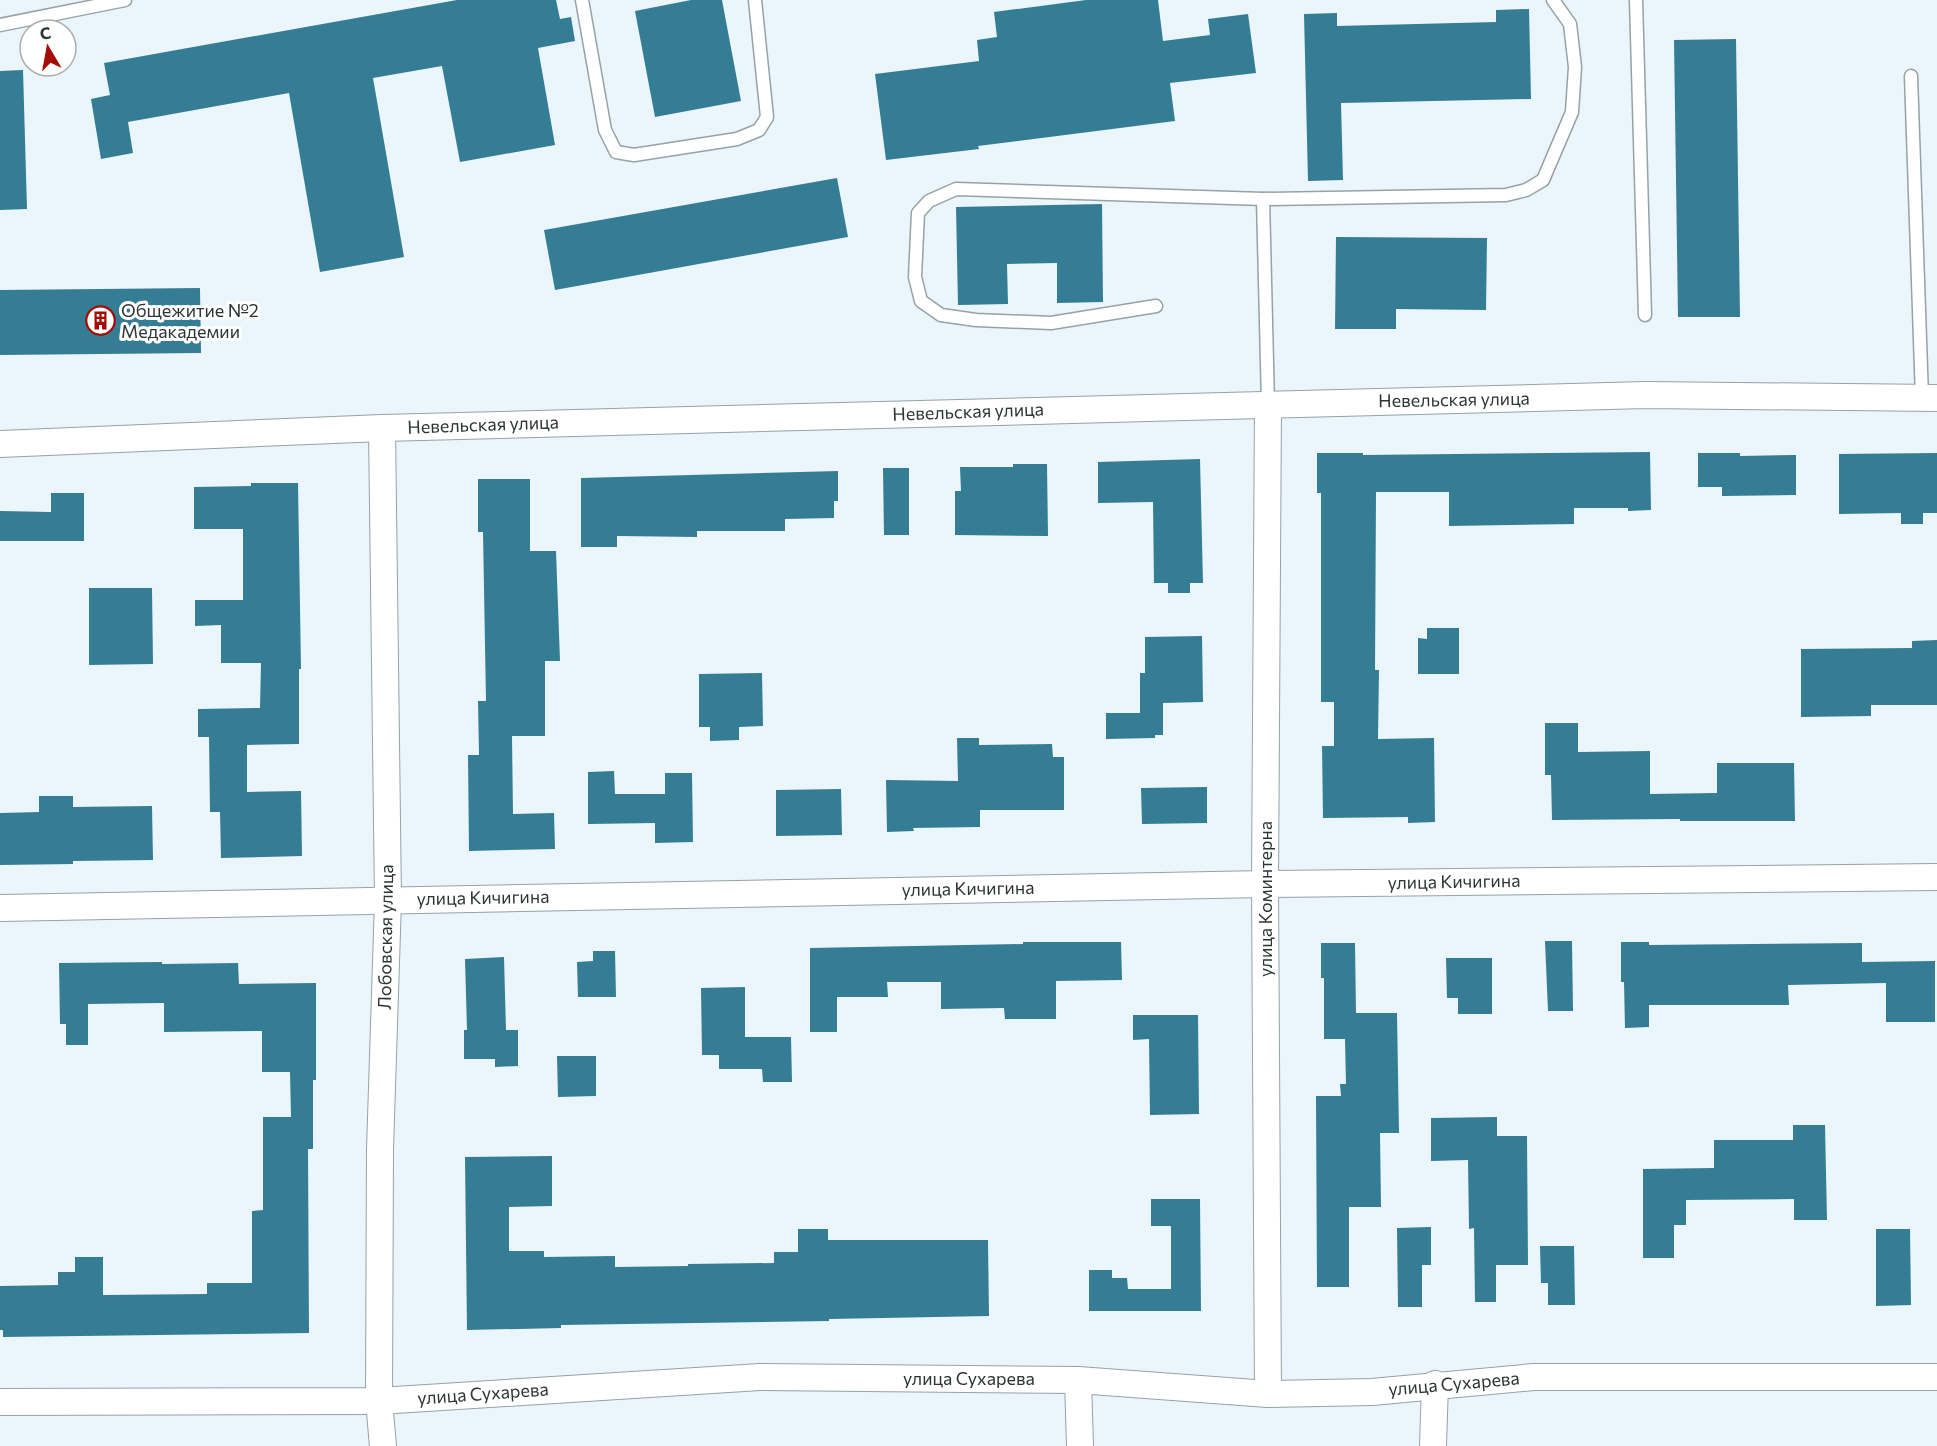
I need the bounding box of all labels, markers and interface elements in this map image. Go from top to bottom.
north arrow [18,18,78,78]
text: С [38,22,52,43]
place label: Общежитие №2 Медакадемии [121,299,259,342]
building icon: Общежитие №2 Медакадемии [84,305,116,337]
street label: Невельская улица [1378,387,1530,411]
street label: Невельская улица [892,397,1044,425]
street label: Невельская улица [407,410,559,438]
street label: улица Коминтерна [1254,821,1276,977]
street label: Лобовская улица [373,864,397,1010]
street label: улица Кичигина [1387,869,1521,893]
street label: улица Кичигина [901,876,1035,900]
street label: улица Кичигина [416,885,550,909]
street label: улица Сухарева [1387,1366,1521,1400]
street label: улица Сухарева [903,1367,1035,1389]
street label: улица Сухарева [416,1377,549,1409]

